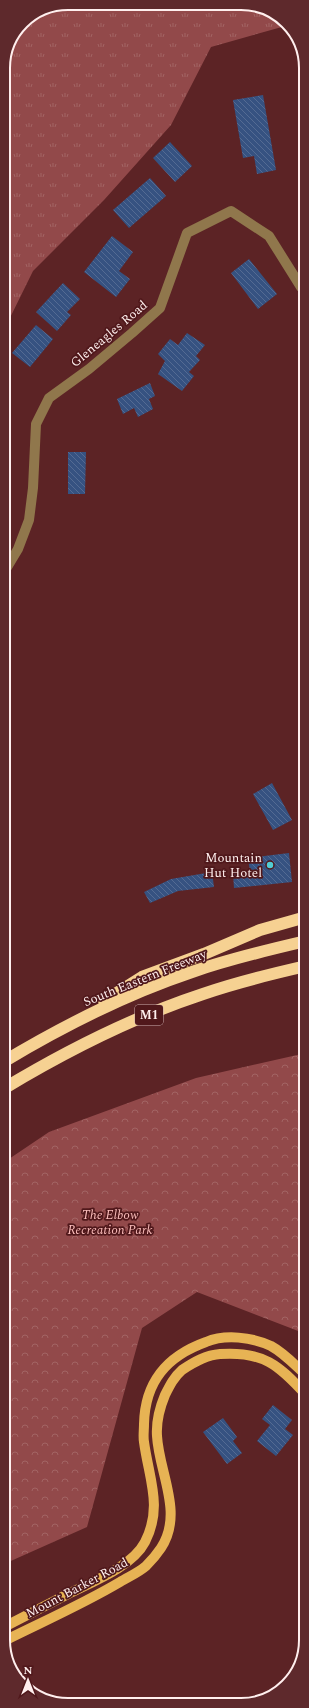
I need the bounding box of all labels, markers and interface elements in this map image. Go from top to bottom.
street label: Gleneagles Road [66,296,152,372]
place label: Mountain Hut Hotel [204,848,262,883]
marker: Mountain Hut Hotel [265,860,275,870]
street label: South Eastern Freeway [80,944,211,1012]
road number: M1 [135,1005,163,1025]
park label: The Elbow Recreation Park [68,1205,153,1240]
street label: Mount Barker Road [22,1553,132,1623]
north arrow [8,1660,48,1700]
text: N [24,1662,33,1679]

